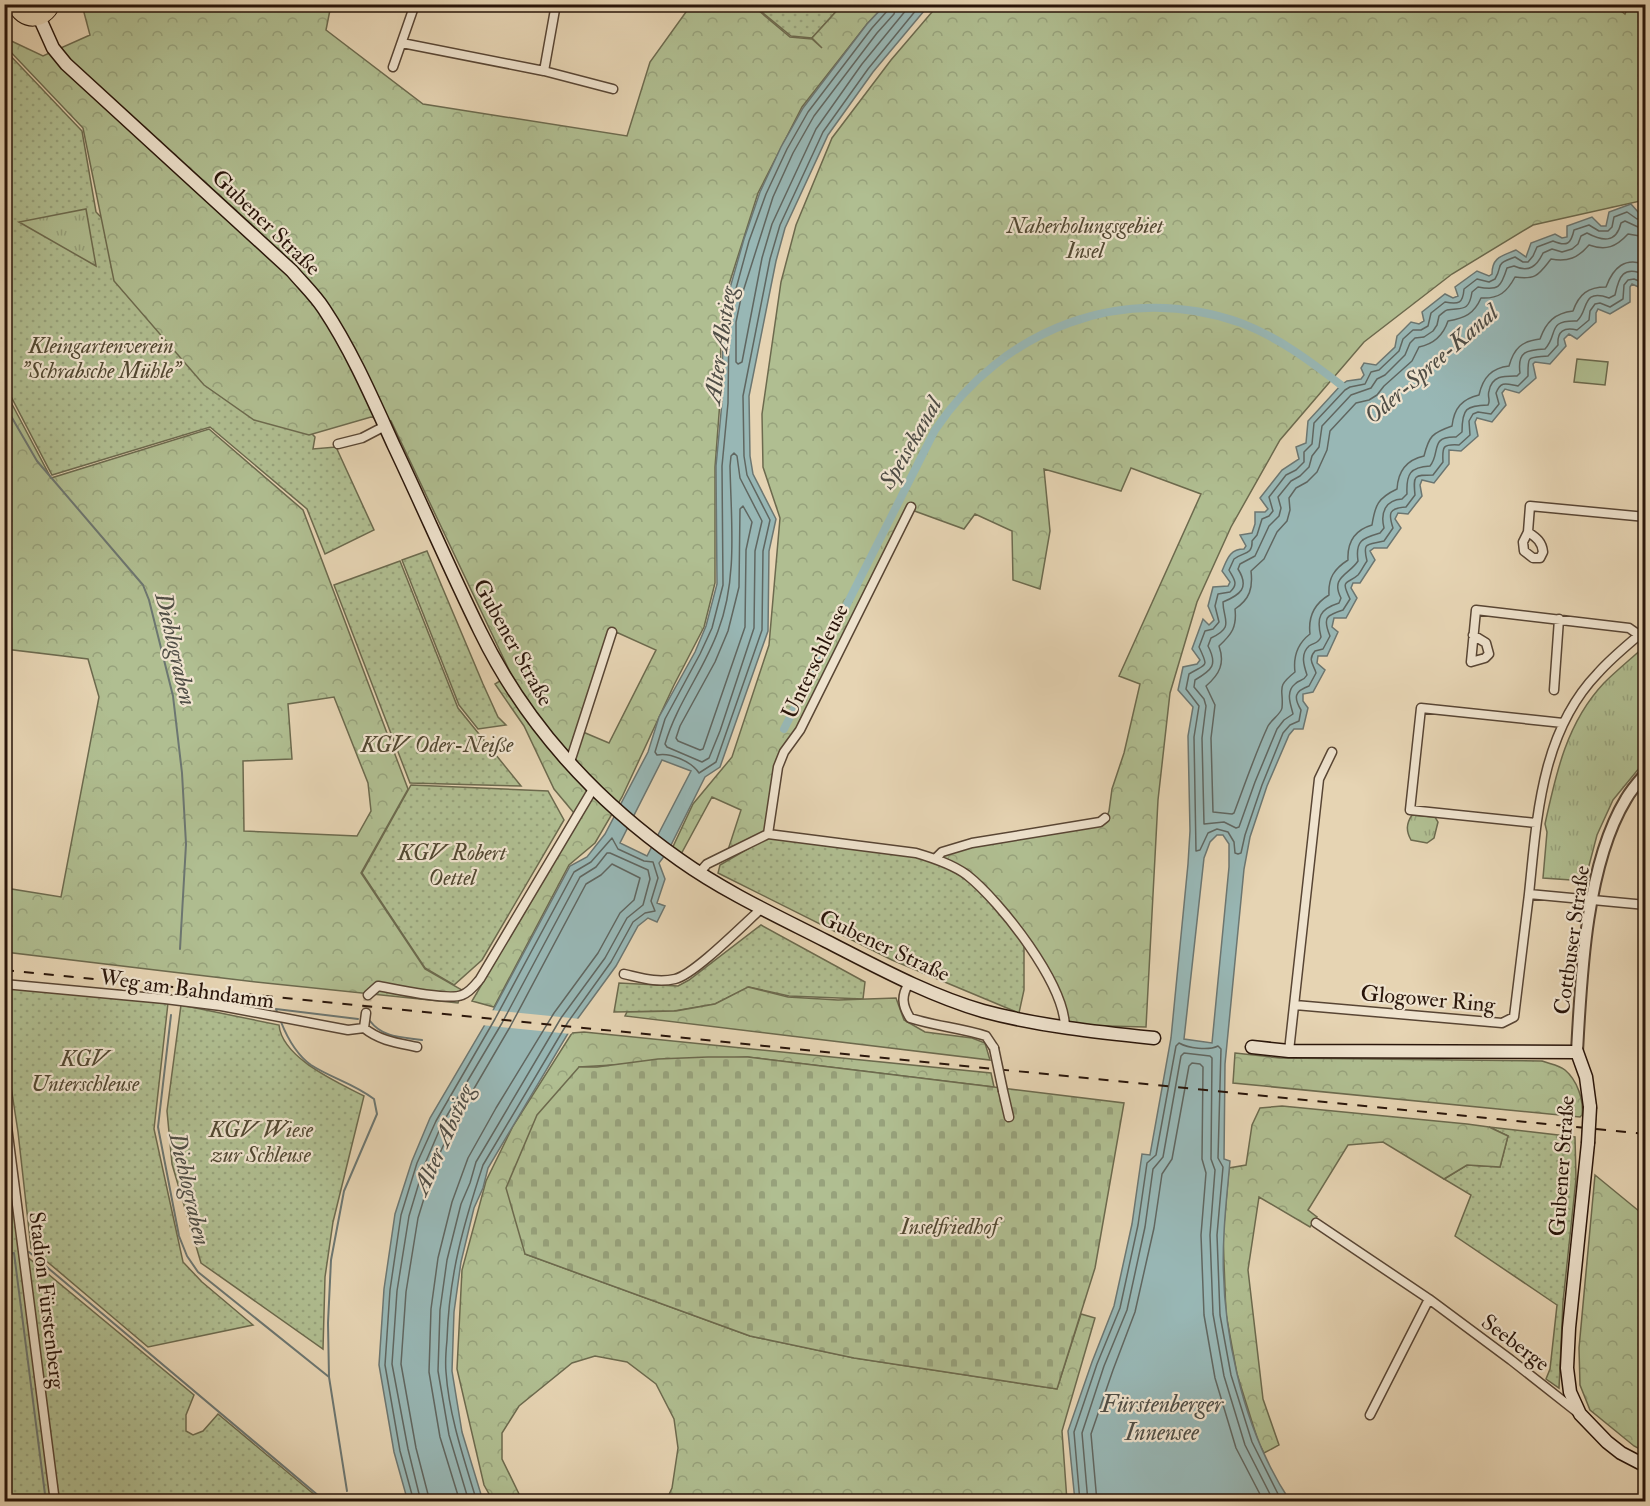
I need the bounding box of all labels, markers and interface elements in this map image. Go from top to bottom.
street label: Gubener Straße [206,164,327,282]
park label: Naherholungsgebiet Insel [1006,212,1165,265]
water label: Alter Abstieg [696,283,744,409]
water label: Oder-Spree-Kanal [1358,296,1507,431]
park label: Kleingartenverein "Schrabsche Mühle" [22,332,183,385]
water label: Speisekanal [871,390,950,496]
street label: Gubener Straße [467,574,560,711]
water label: Diehlograben [147,589,204,709]
street label: Unterschleuse [775,599,855,724]
park label: KGV Oder-Neiße [360,731,514,759]
park label: KGV Robert Oettel [397,839,508,892]
street label: Cottbuser Straße [1548,864,1596,1017]
street label: Gubener Straße [815,903,954,988]
street label: Weg am Bahndamm [97,963,276,1015]
street label: Glogower Ring [1359,979,1498,1019]
park label: KGV Unterschleuse [31,1045,140,1098]
water label: Alter Abstieg [404,1078,482,1202]
street label: Gubener Straße [1543,1095,1581,1237]
park label: KGV Wiese zur Schleuse [208,1116,314,1169]
water label: Diehlograben [161,1129,218,1249]
street label: Stadion Fürstenberg [22,1210,72,1392]
park label: Inselfriedhof [899,1213,1003,1241]
street label: Seeberge [1476,1308,1555,1378]
water label: Fürstenberger Innensee [1100,1389,1224,1448]

